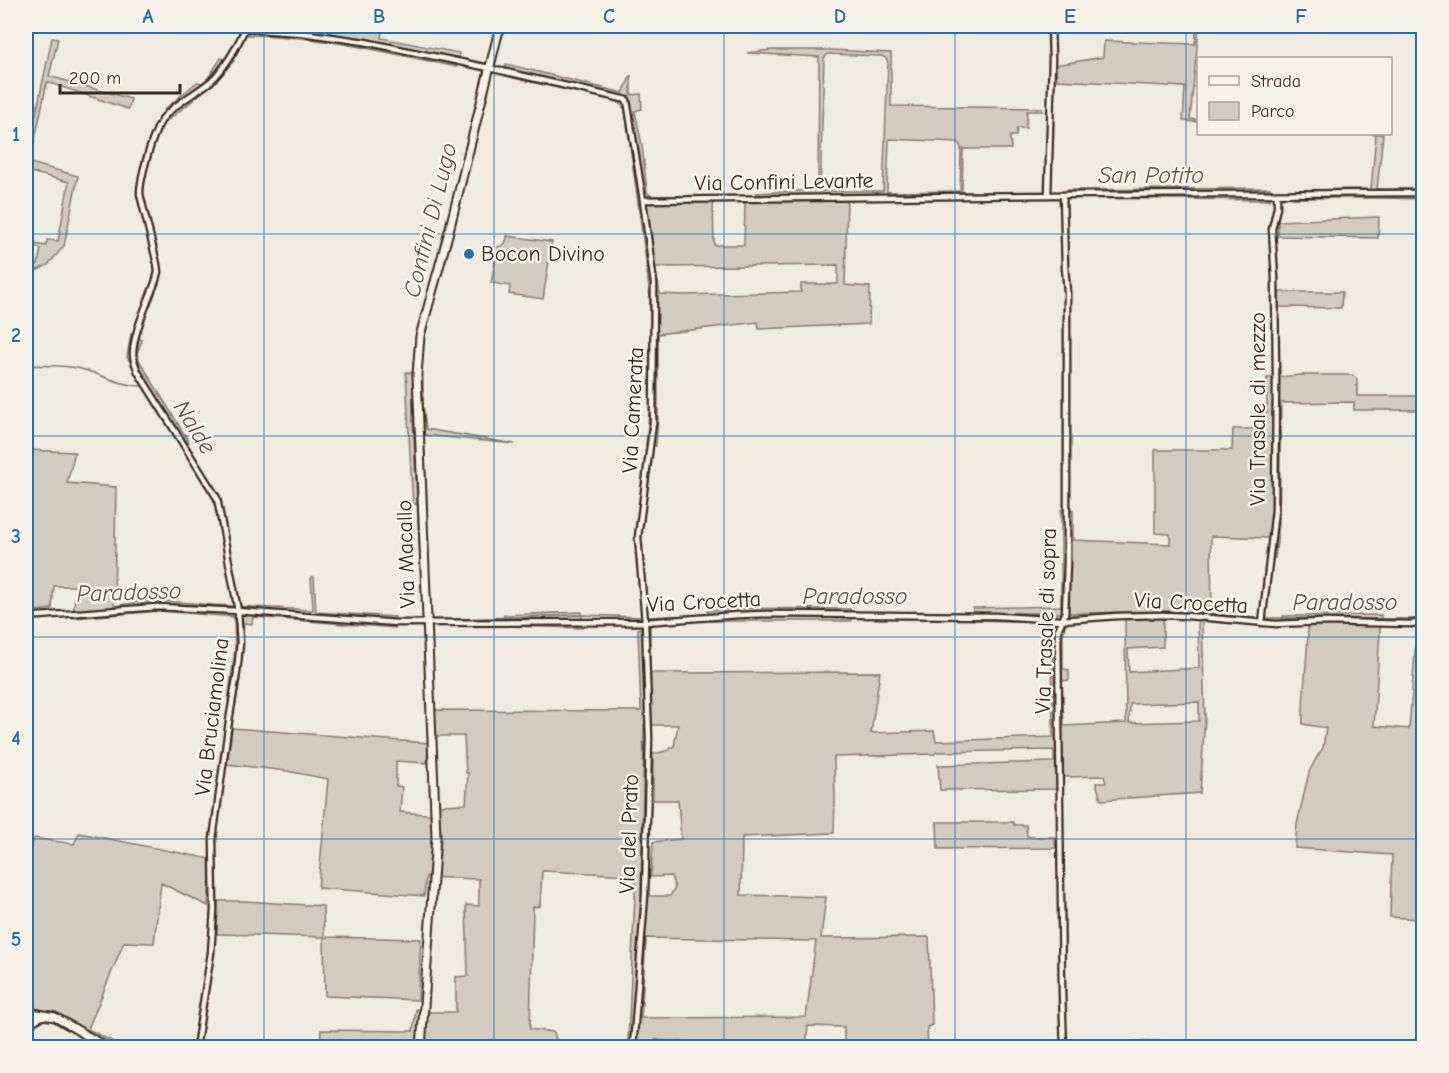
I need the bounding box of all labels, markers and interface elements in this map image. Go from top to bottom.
text: A [142,5,154,28]
text: B [373,5,385,28]
text: C [603,5,615,28]
text: D [834,5,846,28]
text: E [1064,5,1076,28]
text: F [1295,5,1307,28]
scale bar [60,57,180,95]
legend [1197,57,1392,135]
text: 200 m [69,68,121,89]
text: Strada [1251,71,1301,92]
text: Parco [1251,101,1294,122]
text: 1 [12,123,20,146]
water label: Confini Di Lugo [397,140,463,300]
water label: San Potito [1098,161,1204,189]
street label: Via Confini Levante [694,167,874,197]
place label: Bocon Divino [481,241,605,267]
marker: Bocon Divino [462,247,476,261]
street label: Via Trasale di mezzo [1245,312,1271,506]
text: 2 [11,324,21,347]
street label: Via Camerata [617,346,649,474]
water label: Nalde [168,395,222,459]
street label: Via Macallo [391,499,421,609]
text: 3 [11,525,21,548]
street label: Via Trasale di sopra [1030,527,1062,715]
water label: Paradosso [76,576,182,608]
water label: Paradosso [803,582,907,610]
street label: Via Crocetta [646,586,762,618]
street label: Via Crocetta [1133,587,1249,619]
water label: Paradosso [1293,588,1397,616]
street label: Via Bruciamolina [189,636,235,798]
text: 4 [11,727,21,750]
street label: Via del Prato [614,774,644,894]
text: 5 [11,928,21,951]

